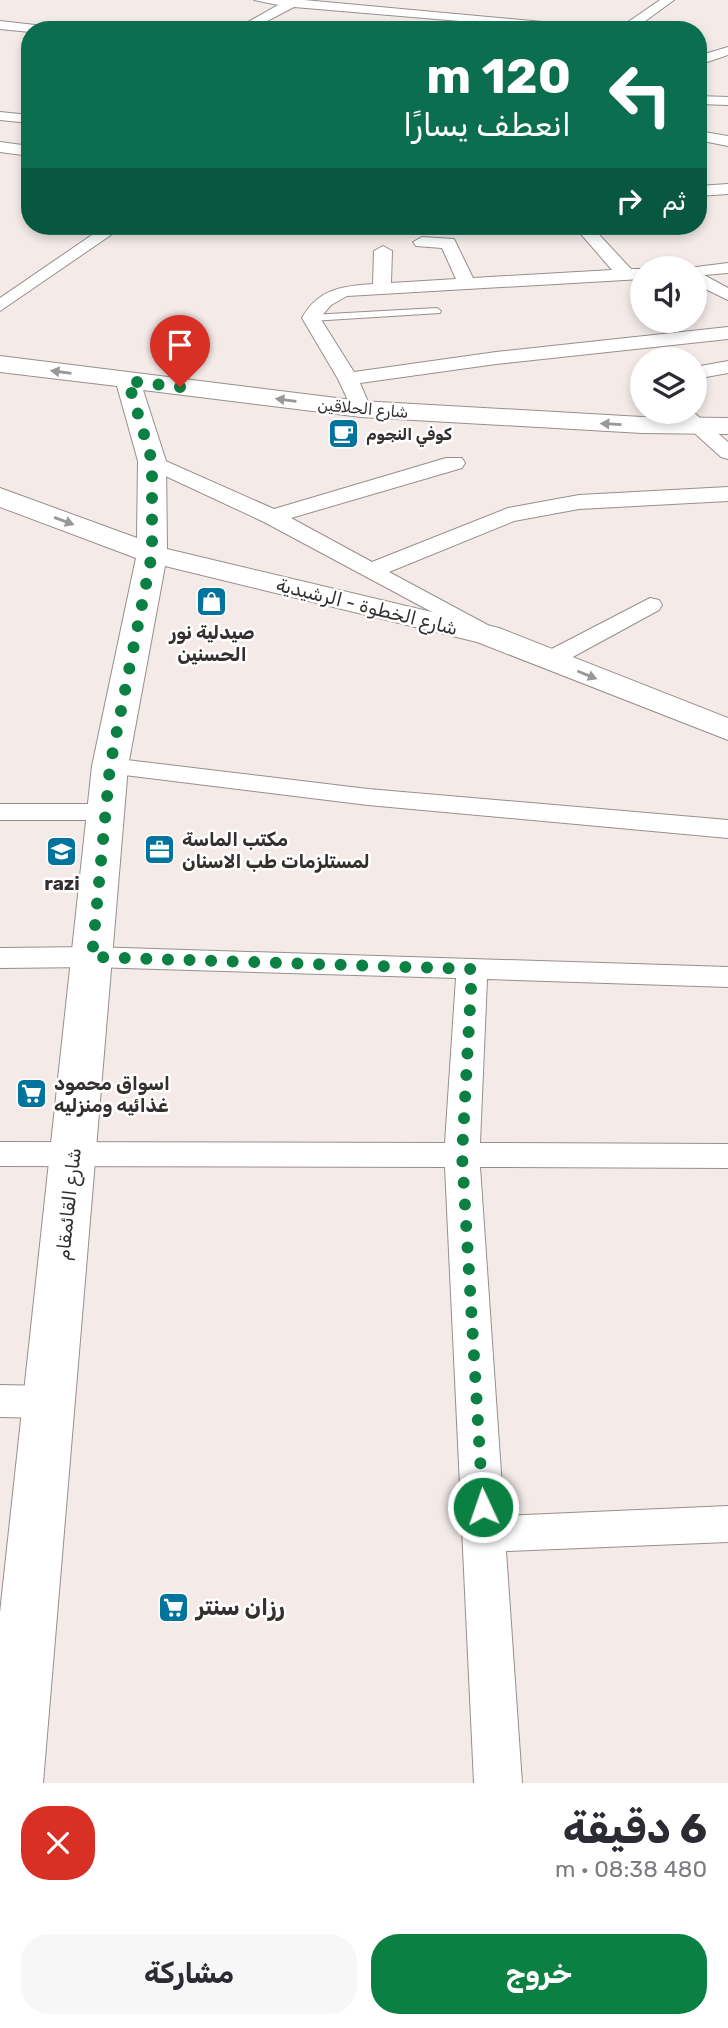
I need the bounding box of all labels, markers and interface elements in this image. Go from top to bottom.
text: 120 m [426,47,571,105]
icon: left [595,49,686,140]
text: انعطف يسارًا [403,106,571,144]
icon: right [610,182,648,220]
text: ثم [662,186,686,217]
map controls [630,256,707,424]
button: sound [630,256,707,333]
pin [150,315,210,387]
icon: arrive [161,326,199,364]
button: layers [630,347,707,424]
one-way arrow [49,366,71,377]
one-way arrow [275,395,297,406]
street label: شارع الحلاقين [317,395,409,424]
cafe icon: كوفي النجوم [326,417,360,451]
one-way arrow [600,418,622,429]
place label: كوفي النجوم [366,425,452,447]
one-way arrow [53,516,74,527]
street label: شارع الخطوة - الرشيدية [273,573,460,642]
shop icon: صيدلية نور الحسنين [195,584,229,618]
place label: صيدلية نور الحسنين [168,621,255,666]
one-way arrow [576,669,597,680]
place label: مكتب الماسة لمستلزمات طب الاسنان [182,828,370,873]
office icon: مكتب الماسة لمستلزمات طب الاسنان [142,833,176,867]
school or university icon: razi [45,835,79,869]
place label: razi [44,872,80,895]
place label: اسواق محمود غذائيه ومنزليه [54,1072,170,1117]
supermarket icon: اسواق محمود غذائيه ومنزليه [14,1077,48,1111]
street label: شارع القائمقام [51,1147,88,1262]
position arrow [446,1470,520,1544]
supermarket icon: رزان سنتر [156,1590,190,1624]
place label: رزان سنتر [194,1593,285,1621]
text: 6 دقيقة [563,1804,707,1854]
button: close [21,1806,95,1880]
text: 480 m · 08:38 [555,1855,707,1883]
button: مشاركة [21,1934,357,2014]
button: خروج [371,1934,707,2014]

